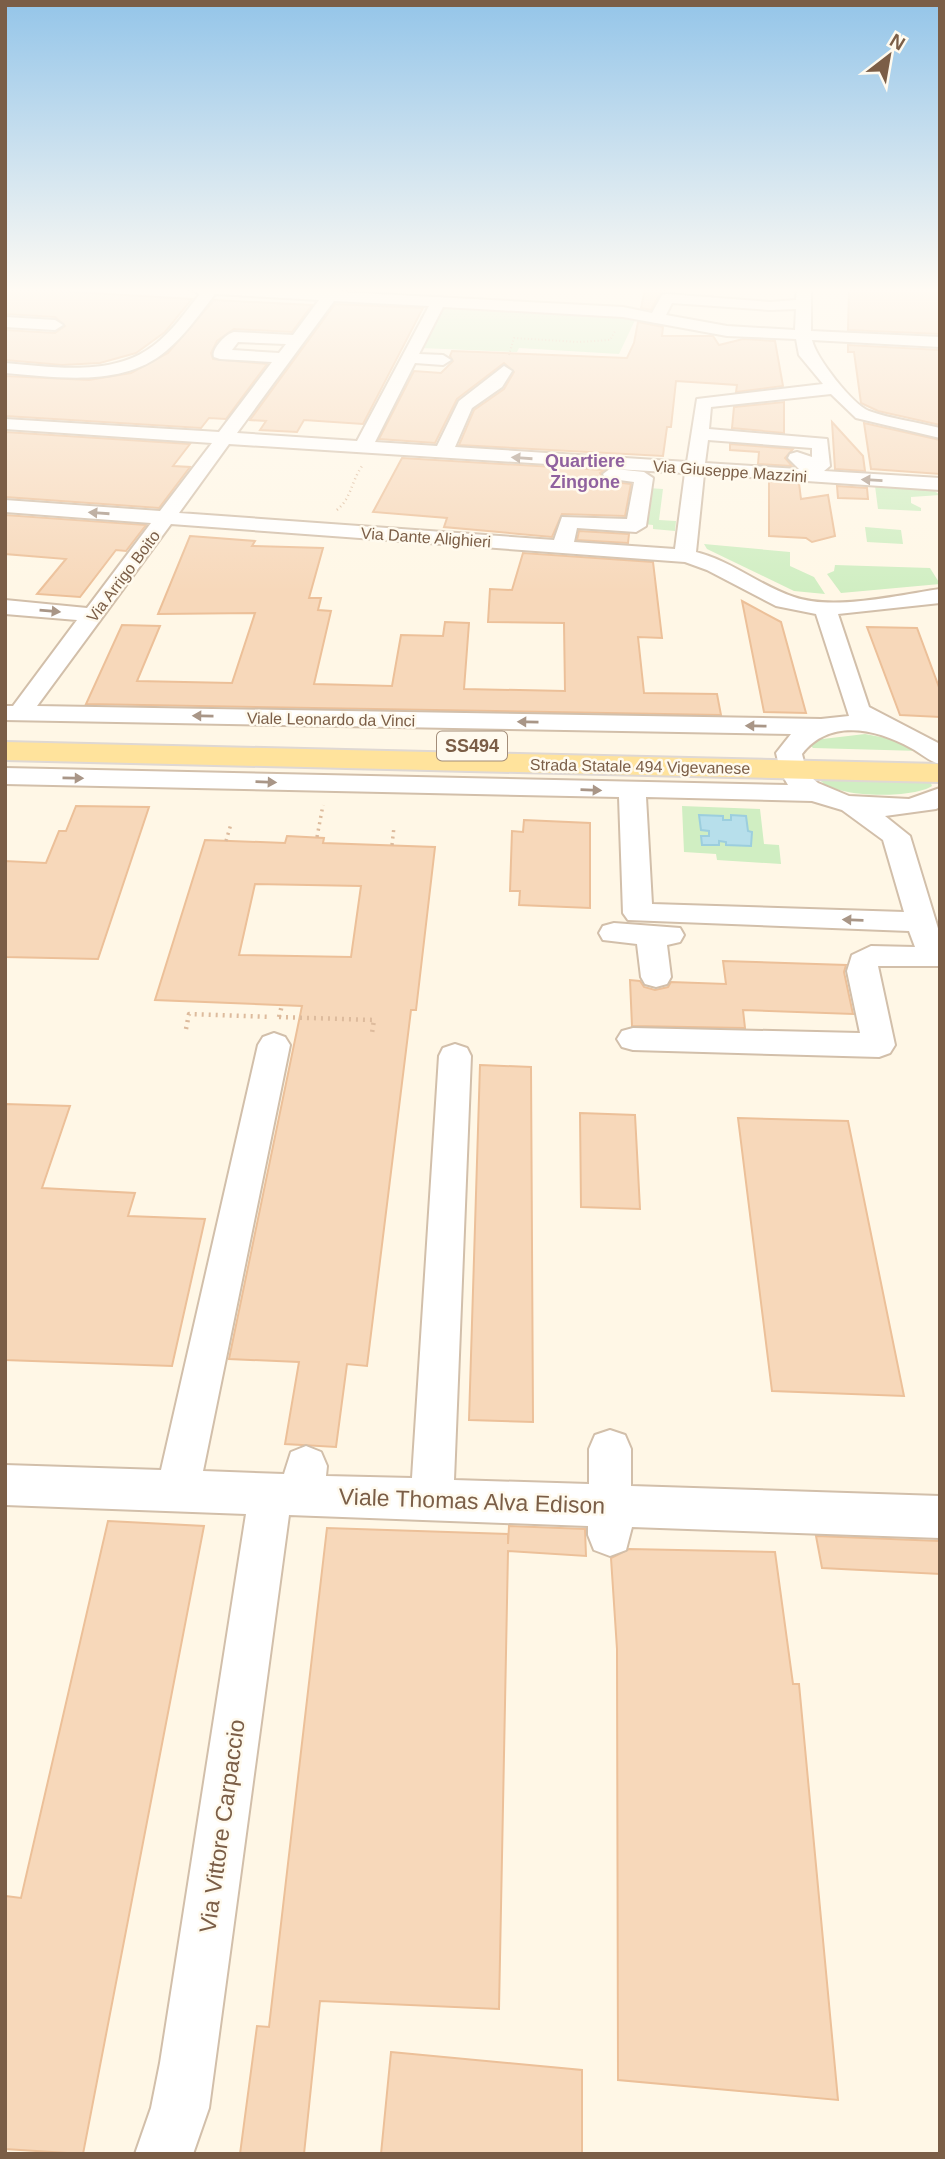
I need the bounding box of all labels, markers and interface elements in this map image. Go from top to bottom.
north arrow [854,21,924,91]
text: N [886,29,909,54]
district label: Quartiere Zingone [545,451,625,492]
one-way arrow [511,453,533,464]
street label: Via Giuseppe Mazzini [652,458,808,485]
one-way arrow [860,474,882,485]
one-way arrow [87,507,109,518]
street label: Via Dante Alighieri [360,524,492,551]
street label: Via Arrigo Boito [84,527,163,625]
one-way arrow [39,606,61,617]
street label: Viale Leonardo da Vinci [247,710,415,729]
one-way arrow [192,711,214,722]
one-way arrow [517,716,539,728]
one-way arrow [745,720,767,732]
road number: SS494 [437,732,507,760]
street label: Strada Statale 494 Vigevanese [530,756,750,777]
one-way arrow [63,772,85,784]
one-way arrow [255,776,277,788]
one-way arrow [581,784,603,795]
one-way arrow [842,914,864,925]
street label: Viale Thomas Alva Edison [338,1483,606,1519]
street label: Via Vittore Carpaccio [194,1718,250,1934]

